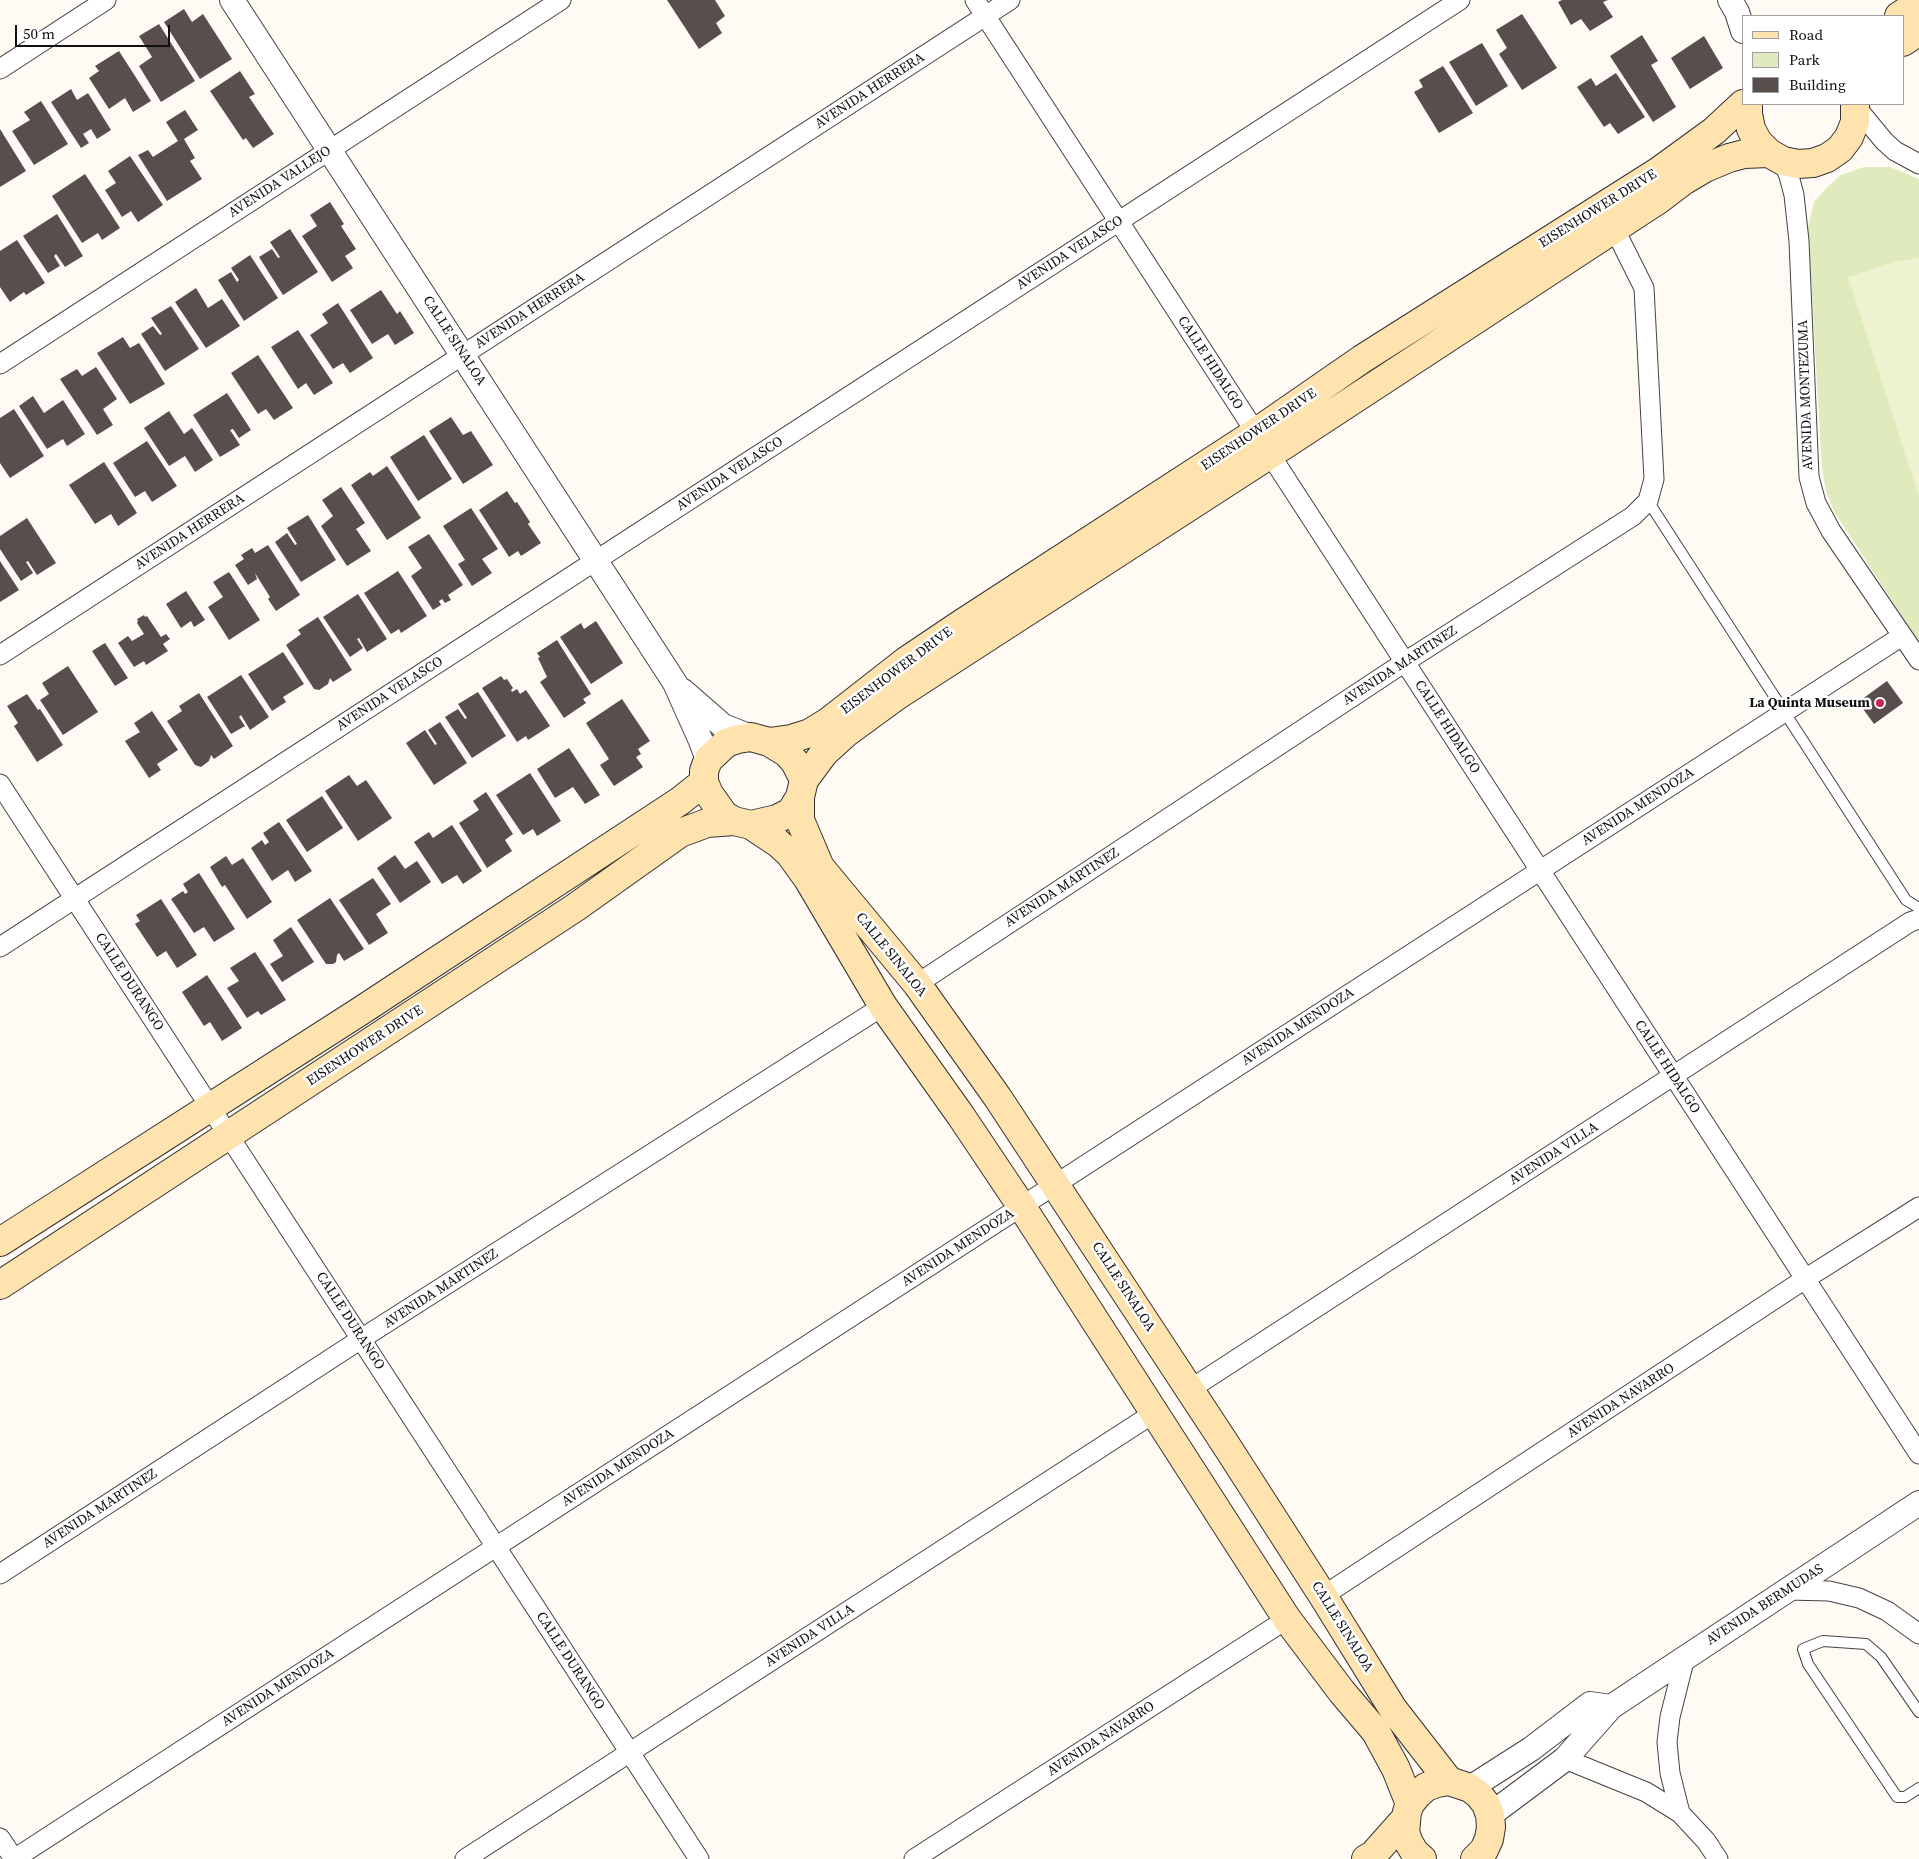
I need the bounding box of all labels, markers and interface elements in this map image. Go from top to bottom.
scale bar [18,15,172,47]
legend [1742,15,1904,105]
text: 50 m [23,23,55,44]
text: Road [1789,24,1823,45]
street label: AVENIDA HERRERA [812,49,928,133]
text: Park [1789,49,1820,70]
text: Building [1789,74,1846,95]
street label: AVENIDA VALLEJO [226,143,334,221]
street label: EISENHOWER DRIVE [1536,166,1660,252]
street label: AVENIDA VELASCO [1013,212,1127,294]
street label: AVENIDA HERRERA [472,269,588,353]
street label: CALLE SINALOA [419,293,489,389]
street label: CALLE HIDALGO [1174,313,1246,413]
street label: AVENIDA MONTEZUMA [1795,319,1817,471]
street label: EISENHOWER DRIVE [1198,385,1320,475]
street label: AVENIDA VELASCO [673,433,787,515]
street label: AVENIDA HERRERA [132,490,248,574]
street label: AVENIDA MARTINEZ [1340,623,1460,709]
street label: EISENHOWER DRIVE [838,624,956,718]
street label: AVENIDA VELASCO [333,653,447,735]
street label: CALLE HIDALGO [1411,677,1483,777]
place label: La Quinta Museum [1749,695,1870,711]
marker: La Quinta Museum [1874,697,1886,709]
street label: AVENIDA MENDOZA [1579,764,1697,850]
street label: AVENIDA MARTINEZ [1002,845,1122,931]
street label: CALLE SINALOA [852,909,930,1001]
street label: CALLE DURANGO [91,930,167,1034]
street label: AVENIDA MENDOZA [1239,984,1357,1070]
street label: EISENHOWER DRIVE [304,1002,426,1090]
street label: CALLE HIDALGO [1631,1017,1703,1117]
street label: AVENIDA VILLA [1506,1119,1602,1189]
street label: AVENIDA MENDOZA [899,1205,1017,1291]
street label: CALLE SINALOA [1088,1239,1158,1335]
street label: AVENIDA MARTINEZ [381,1246,501,1332]
street label: CALLE DURANGO [312,1269,388,1373]
street label: AVENIDA NAVARRO [1564,1360,1678,1442]
street label: AVENIDA MENDOZA [559,1425,677,1511]
street label: AVENIDA MARTINEZ [40,1466,160,1552]
street label: AVENIDA BERMUDAS [1703,1561,1827,1649]
street label: CALLE SINALOA [1307,1579,1377,1675]
street label: AVENIDA VILLA [762,1601,858,1671]
street label: CALLE DURANGO [532,1609,608,1713]
street label: AVENIDA MENDOZA [219,1645,337,1731]
street label: AVENIDA NAVARRO [1044,1698,1158,1780]

